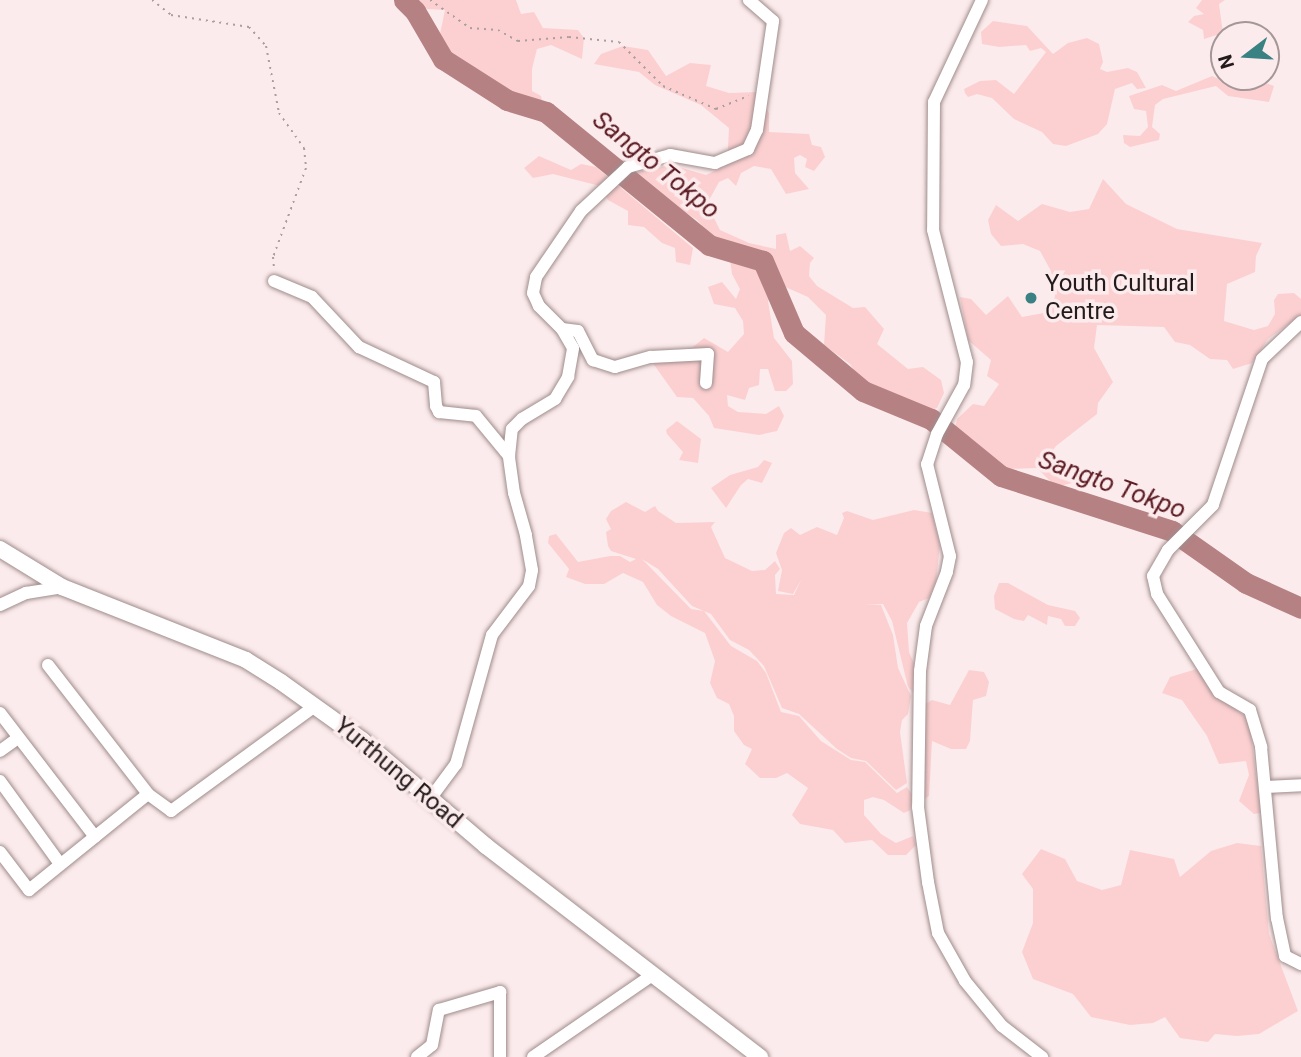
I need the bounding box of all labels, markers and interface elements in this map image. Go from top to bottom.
north arrow [1210,21,1280,91]
text: N [1213,52,1239,71]
water label: Sangto Tokpo [586,104,726,226]
place label: Youth Cultural Centre [1045,270,1195,326]
marker: Youth Cultural Centre [1023,290,1039,306]
water label: Sangto Tokpo [1034,444,1190,526]
street label: Yurthung Road [328,711,468,835]

